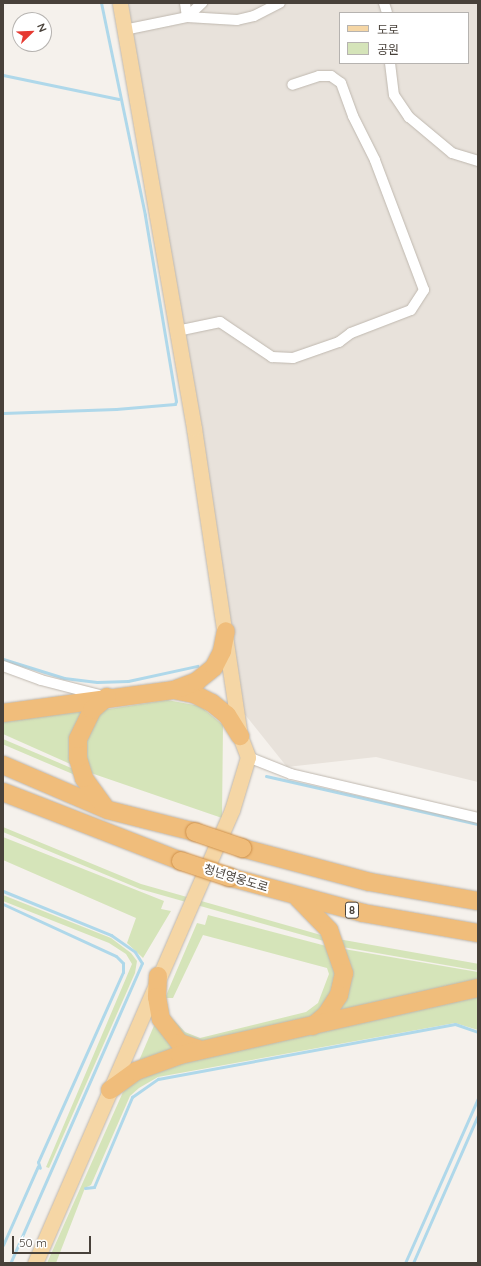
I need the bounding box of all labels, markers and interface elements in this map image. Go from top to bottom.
north arrow [12,12,52,52]
legend [339,12,469,64]
text: N [34,21,50,34]
text: 도로 [377,22,399,37]
text: 공원 [377,42,399,57]
street label: 청년영웅도로 [202,861,270,895]
road number: 8 [344,901,360,919]
scale bar [14,1228,93,1254]
text: 50 m [19,1235,47,1250]

